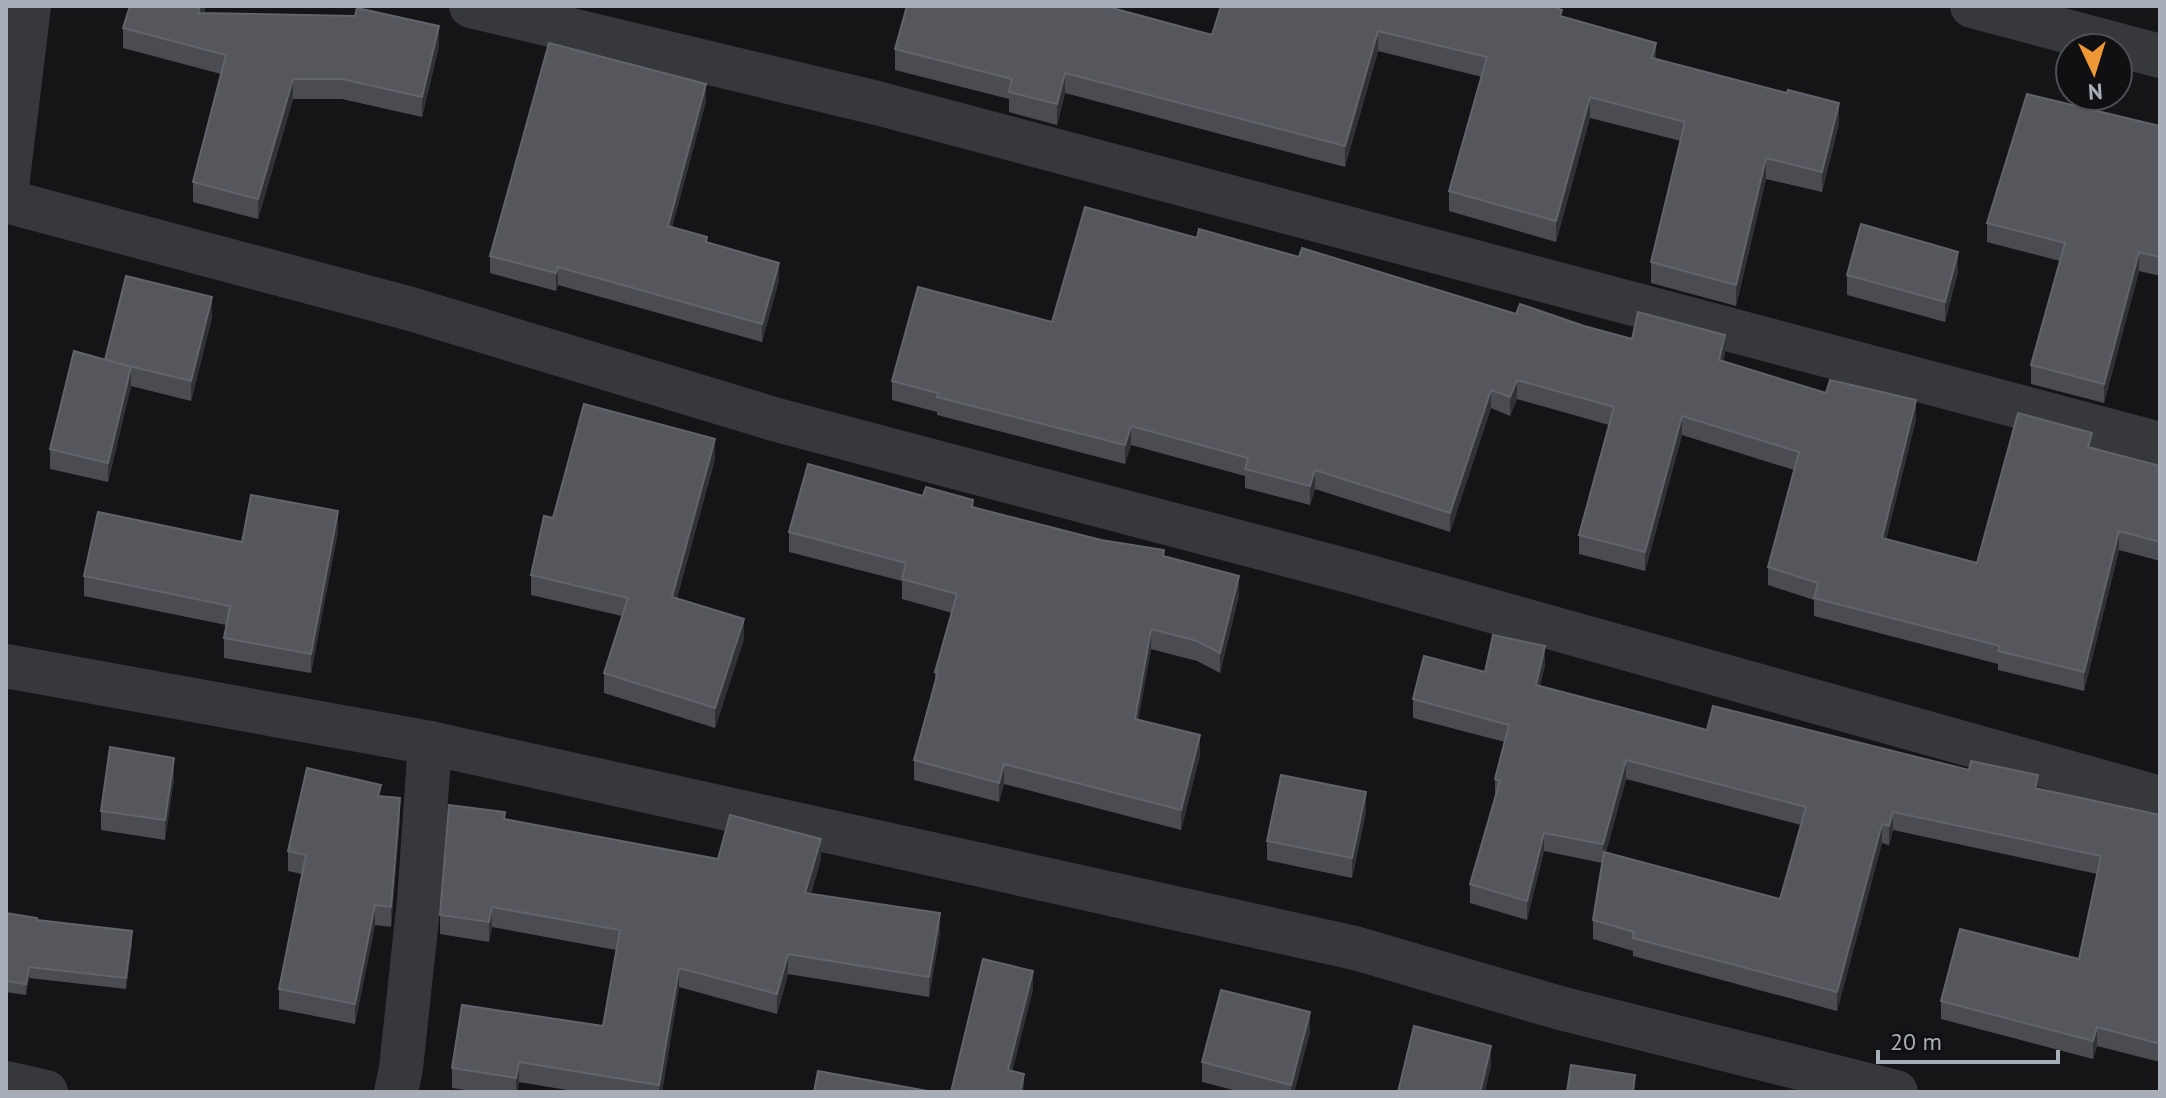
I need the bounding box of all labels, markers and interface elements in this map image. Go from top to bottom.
north arrow [2054,32,2134,112]
text: N [2087,77,2104,106]
scale bar [1878,1014,2058,1064]
text: 20 m [1890,1026,1942,1057]

